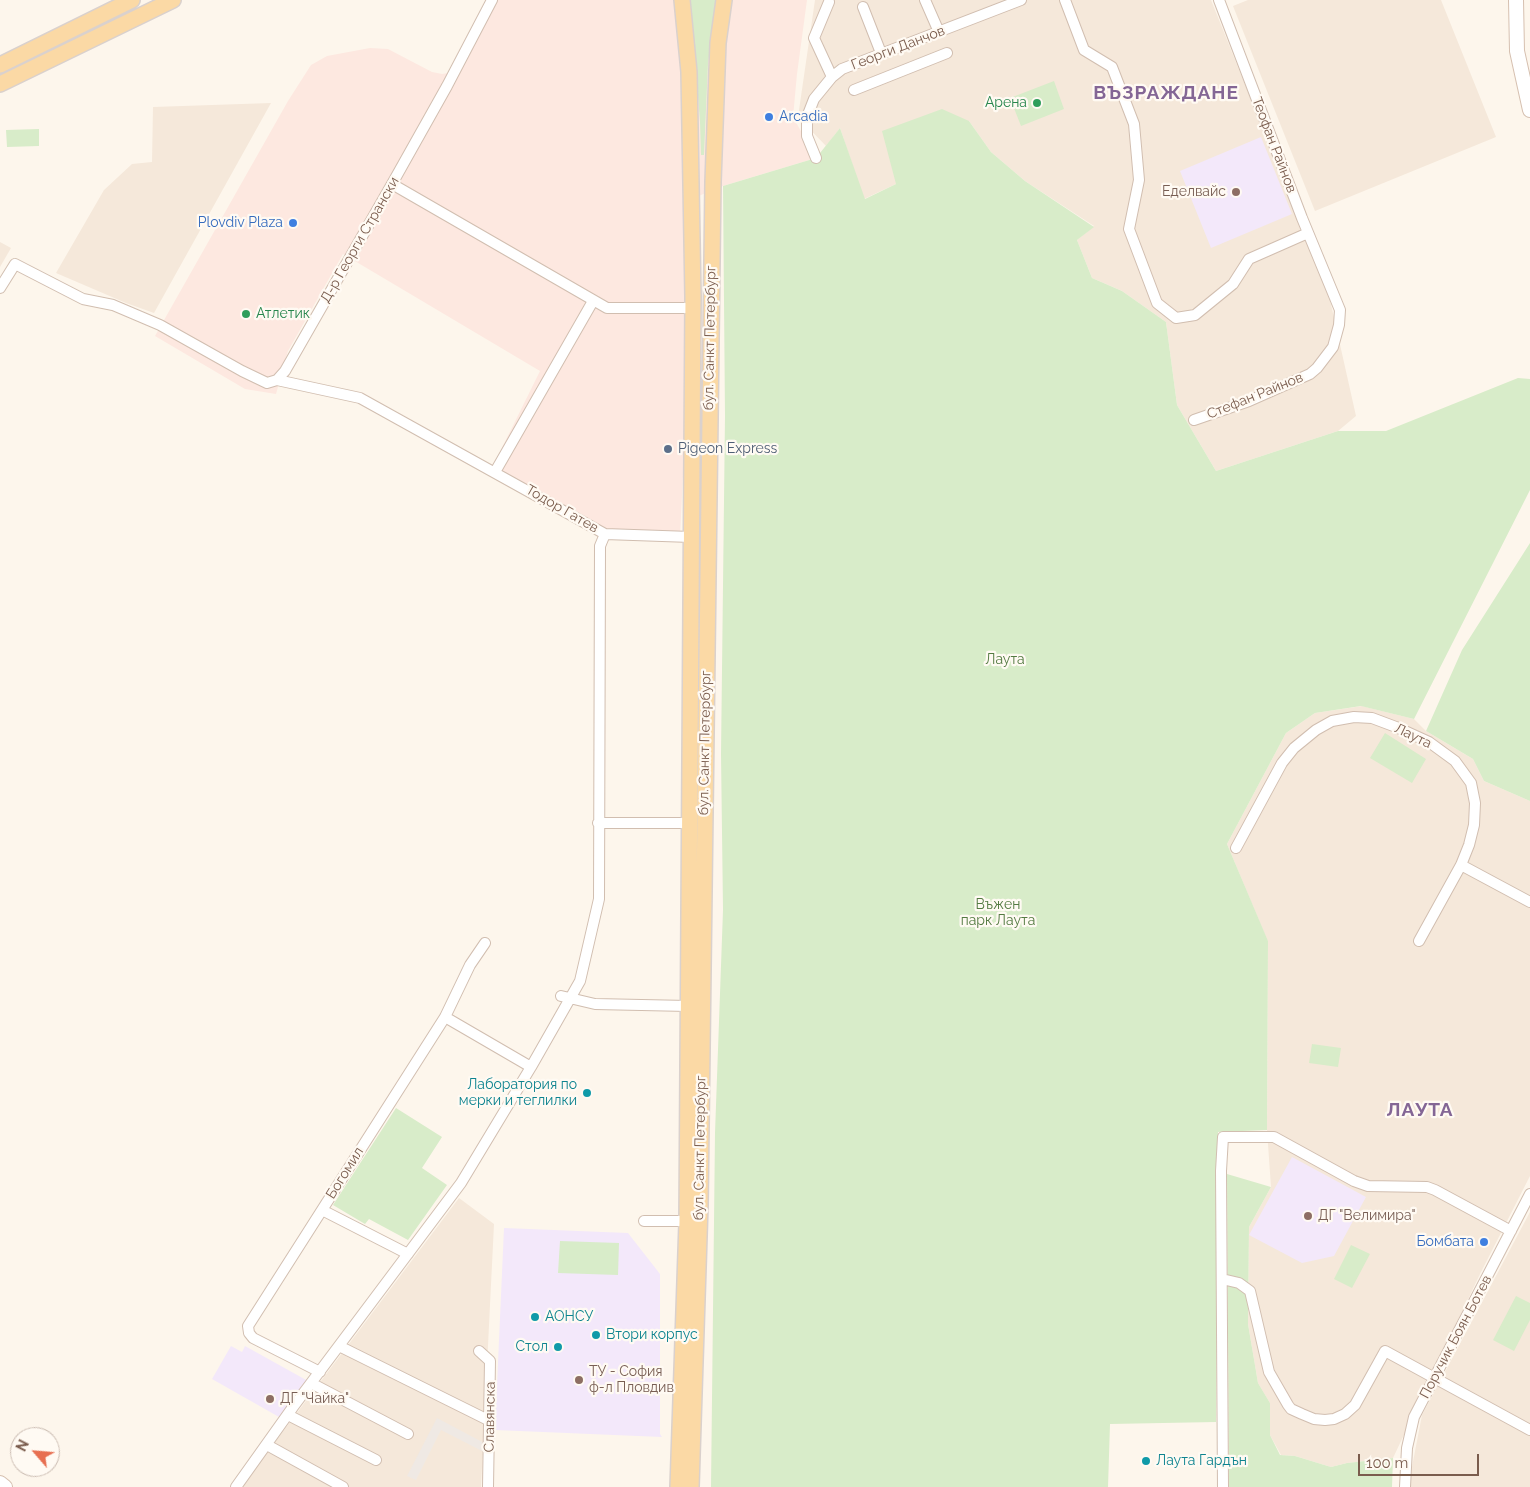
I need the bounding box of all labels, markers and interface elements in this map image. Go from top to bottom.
street label: Георги Данчов [849,22,947,74]
district label: ВЪЗРАЖДАНЕ [1092,82,1240,104]
place label: Арена [985,95,1027,111]
street label: Теофан Райнов [1248,95,1300,195]
marker: Арена [1031,97,1043,109]
place label: Arcadia [779,109,828,125]
marker: Arcadia [763,111,775,123]
street label: Д-р Георги Странски [317,174,403,306]
place label: Еделвайс [1162,184,1226,200]
marker: Еделвайс [1230,186,1242,198]
place label: Plovdiv Plaza [198,215,283,231]
marker: Plovdiv Plaza [287,217,299,229]
street label: бул. Санкт Петербург [700,265,720,411]
place label: Атлетик [256,306,310,322]
marker: Атлетик [240,308,252,320]
street label: Стефан Райнов [1204,369,1306,423]
place label: Pigeon Express [678,441,777,457]
marker: Pigeon Express [662,443,674,455]
street label: Тодор Гатев [523,481,601,537]
park label: Лаута [985,652,1025,668]
street label: бул. Санкт Петербург [695,670,715,816]
street label: Лаута [1392,720,1434,752]
park label: Въжен парк Лаута [961,897,1035,930]
street label: бул. Санкт Петербург [690,1075,710,1221]
place label: Лаборатория по мерки и теглилки [459,1077,577,1110]
marker: Лаборатория по мерки и теглилки [581,1087,593,1099]
district label: ЛАУТА [1386,1099,1454,1121]
street label: Богомил [323,1144,367,1202]
place label: ДГ "Велимира" [1318,1208,1415,1224]
marker: ДГ "Велимира" [1302,1210,1314,1222]
place label: Бомбата [1416,1234,1474,1250]
marker: Бомбата [1478,1236,1490,1248]
street label: Поручик Боян Ботев [1416,1273,1496,1401]
place label: АОНСУ [545,1309,593,1325]
marker: АОНСУ [529,1311,541,1323]
place label: Втори корпус [606,1327,698,1343]
marker: Втори корпус [590,1329,602,1341]
place label: Стол [515,1339,548,1355]
marker: Стол [552,1341,564,1353]
place label: ТУ - София ф-л Пловдив [589,1364,674,1396]
marker: ТУ - София ф-л Пловдив [573,1374,585,1386]
street label: Славянска [481,1382,499,1452]
place label: ДГ "Чайка" [280,1391,349,1407]
marker: ДГ "Чайка" [264,1393,276,1405]
north arrow [10,1427,60,1477]
text: N [13,1437,32,1454]
scale bar [1360,1444,1481,1476]
place label: Лаута Гардън [1156,1453,1247,1469]
text: 100 m [1366,1454,1408,1472]
marker: Лаута Гардън [1140,1455,1152,1467]

